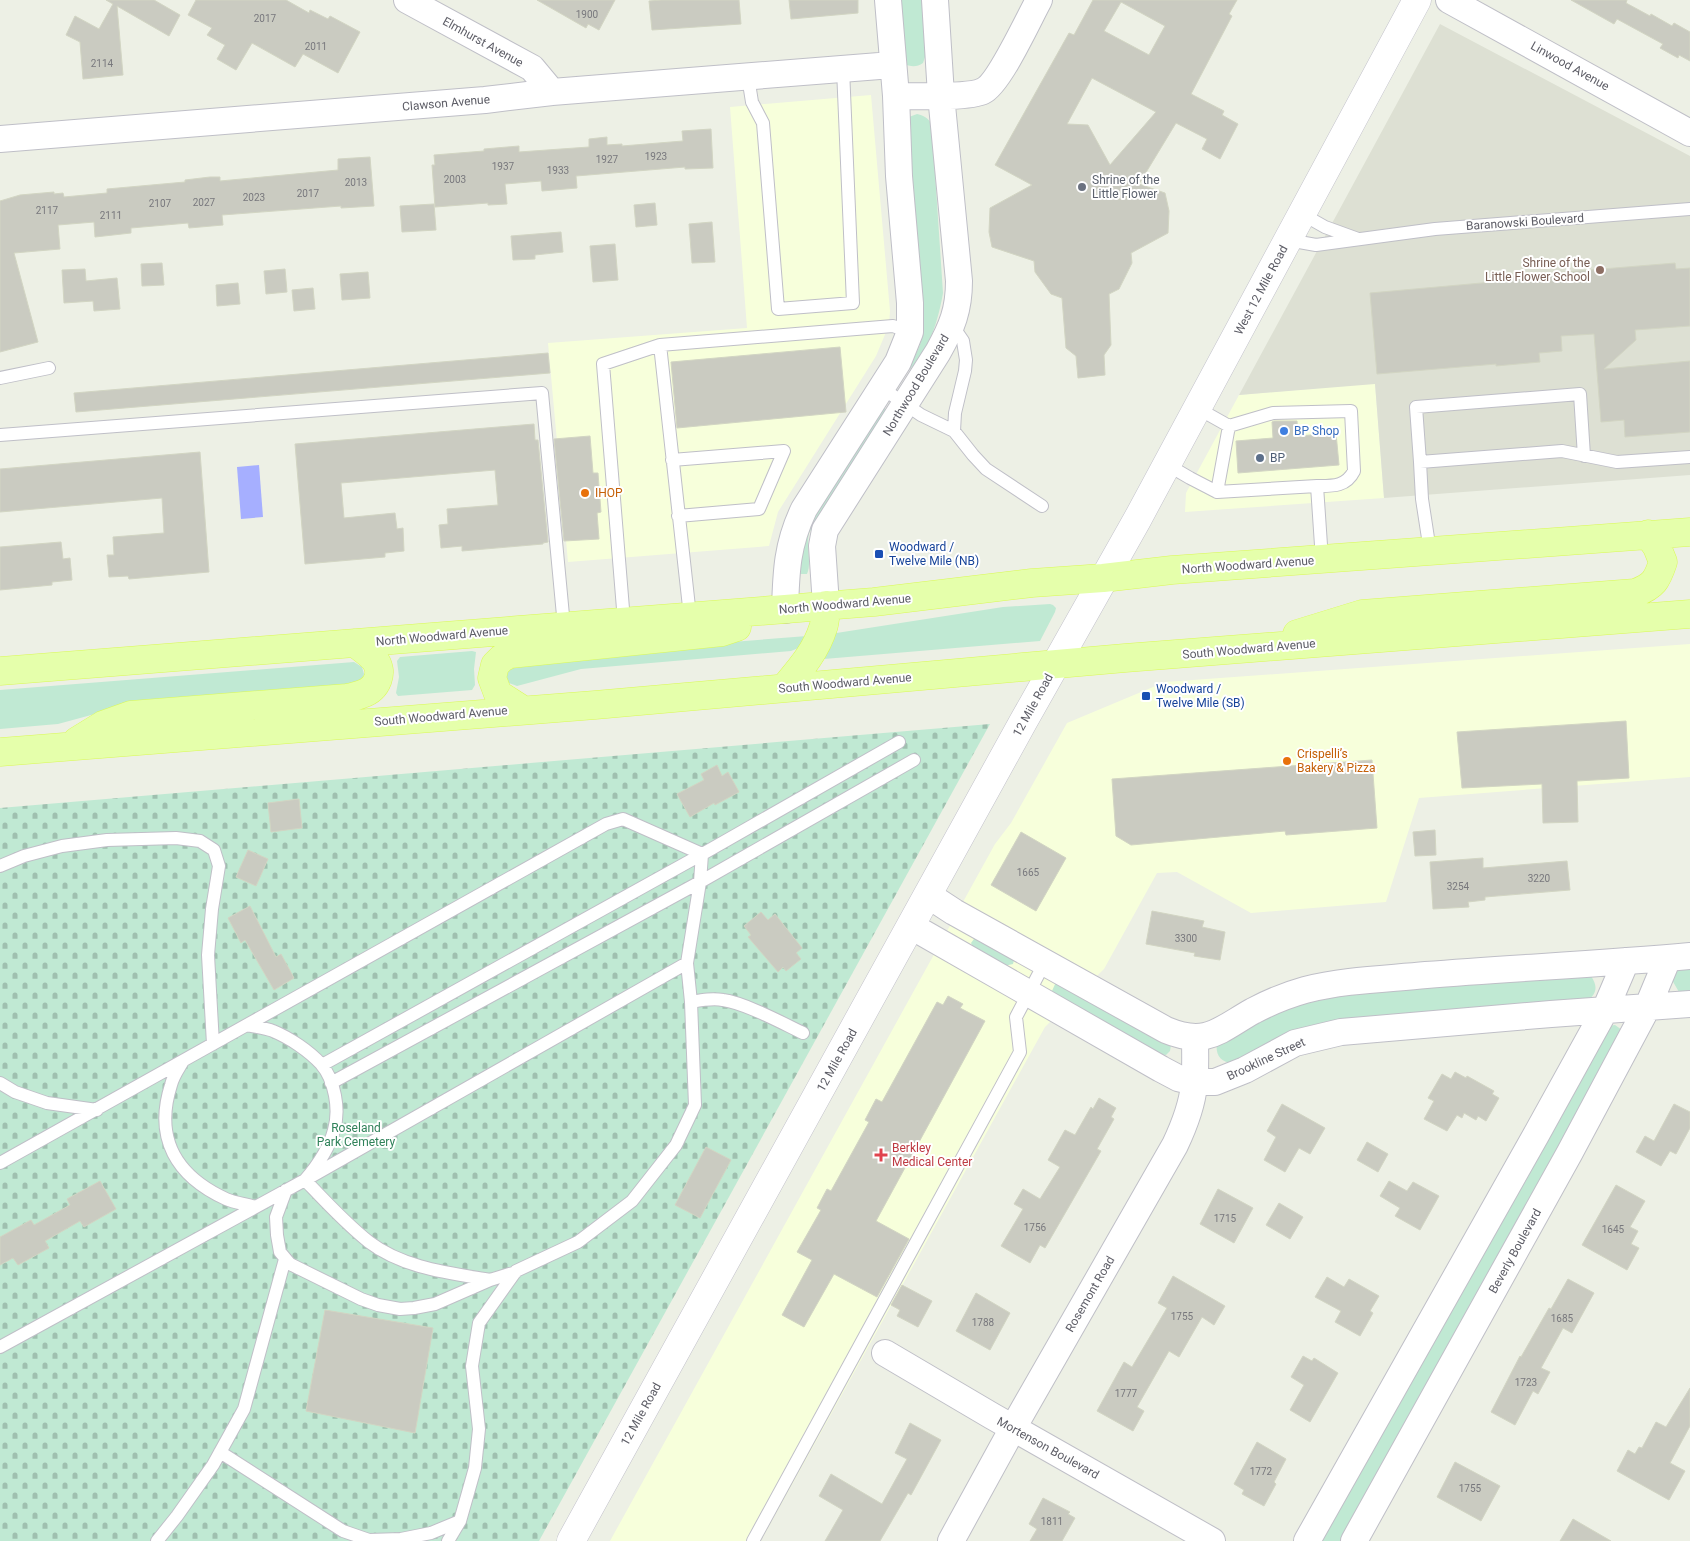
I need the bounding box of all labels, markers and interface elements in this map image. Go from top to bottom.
house number: 1900 [576,9,599,20]
house number: 2017 [254,13,277,24]
street label: Elmhurst Avenue [440,14,526,70]
street label: Linwood Avenue [1528,39,1612,93]
house number: 2011 [305,41,327,52]
house number: 2114 [91,58,114,69]
street label: Clawson Avenue [401,92,491,114]
house number: 1923 [645,151,667,162]
house number: 1927 [596,154,619,165]
house number: 1937 [492,161,515,172]
house number: 1933 [547,165,569,176]
place label: Shrine of the Little Flower [1092,173,1160,201]
house number: 2003 [444,174,466,185]
house number: 2013 [345,177,367,188]
marker: Shrine of the Little Flower [1076,181,1088,193]
house number: 2017 [297,188,320,199]
house number: 2023 [243,192,265,203]
house number: 2027 [193,197,216,208]
house number: 2107 [149,198,172,209]
house number: 2117 [36,205,59,216]
house number: 2111 [100,210,122,221]
street label: Baranowski Boulevard [1466,211,1584,233]
street label: West 12 Mile Road [1231,243,1291,337]
place label: Shrine of the Little Flower School [1485,256,1590,284]
marker: Shrine of the Little Flower School [1594,264,1606,276]
street label: Northwood Boulevard [880,332,952,438]
place label: BP Shop [1294,424,1340,438]
marker: BP Shop [1278,425,1290,437]
place label: BP [1270,451,1285,465]
marker: BP [1254,452,1266,464]
place label: IHOP [595,486,623,500]
marker: IHOP [579,487,591,499]
place label: Woodward / Twelve Mile (NB) [889,540,979,568]
marker: Woodward / Twelve Mile (NB) [873,548,885,560]
street label: North Woodward Avenue [1181,553,1315,577]
street label: North Woodward Avenue [778,591,912,617]
street label: North Woodward Avenue [375,623,509,649]
street label: South Woodward Avenue [1182,636,1316,662]
street label: South Woodward Avenue [778,670,912,696]
street label: 12 Mile Road [1010,671,1056,739]
place label: Woodward / Twelve Mile (SB) [1156,682,1245,710]
marker: Woodward / Twelve Mile (SB) [1140,690,1152,702]
street label: South Woodward Avenue [374,703,508,729]
place label: Crispelli’s Bakery & Pizza [1297,747,1376,775]
marker: Crispelli’s Bakery & Pizza [1281,755,1293,767]
house number: 1665 [1017,867,1040,878]
house number: 3220 [1528,873,1551,884]
house number: 3254 [1447,881,1470,892]
house number: 3300 [1175,933,1198,944]
street label: 12 Mile Road [814,1026,860,1094]
street label: Brookline Street [1225,1035,1307,1083]
park label: Roseland Park Cemetery [317,1121,396,1149]
place label: Berkley Medical Center [892,1141,972,1169]
marker: Berkley Medical Center [874,1148,888,1162]
street label: Beverly Boulevard [1486,1206,1544,1296]
house number: 1715 [1214,1213,1237,1224]
house number: 1756 [1024,1222,1047,1233]
house number: 1645 [1602,1224,1625,1235]
street label: Rosemont Road [1063,1254,1117,1334]
house number: 1755 [1171,1311,1194,1322]
house number: 1685 [1551,1313,1574,1324]
house number: 1788 [972,1317,995,1328]
house number: 1723 [1515,1377,1537,1388]
street label: 12 Mile Road [618,1380,664,1448]
house number: 1777 [1115,1388,1138,1399]
street label: Mortenson Boulevard [995,1414,1101,1482]
house number: 1772 [1250,1466,1273,1477]
house number: 1755 [1459,1483,1482,1494]
house number: 1811 [1041,1516,1063,1527]

